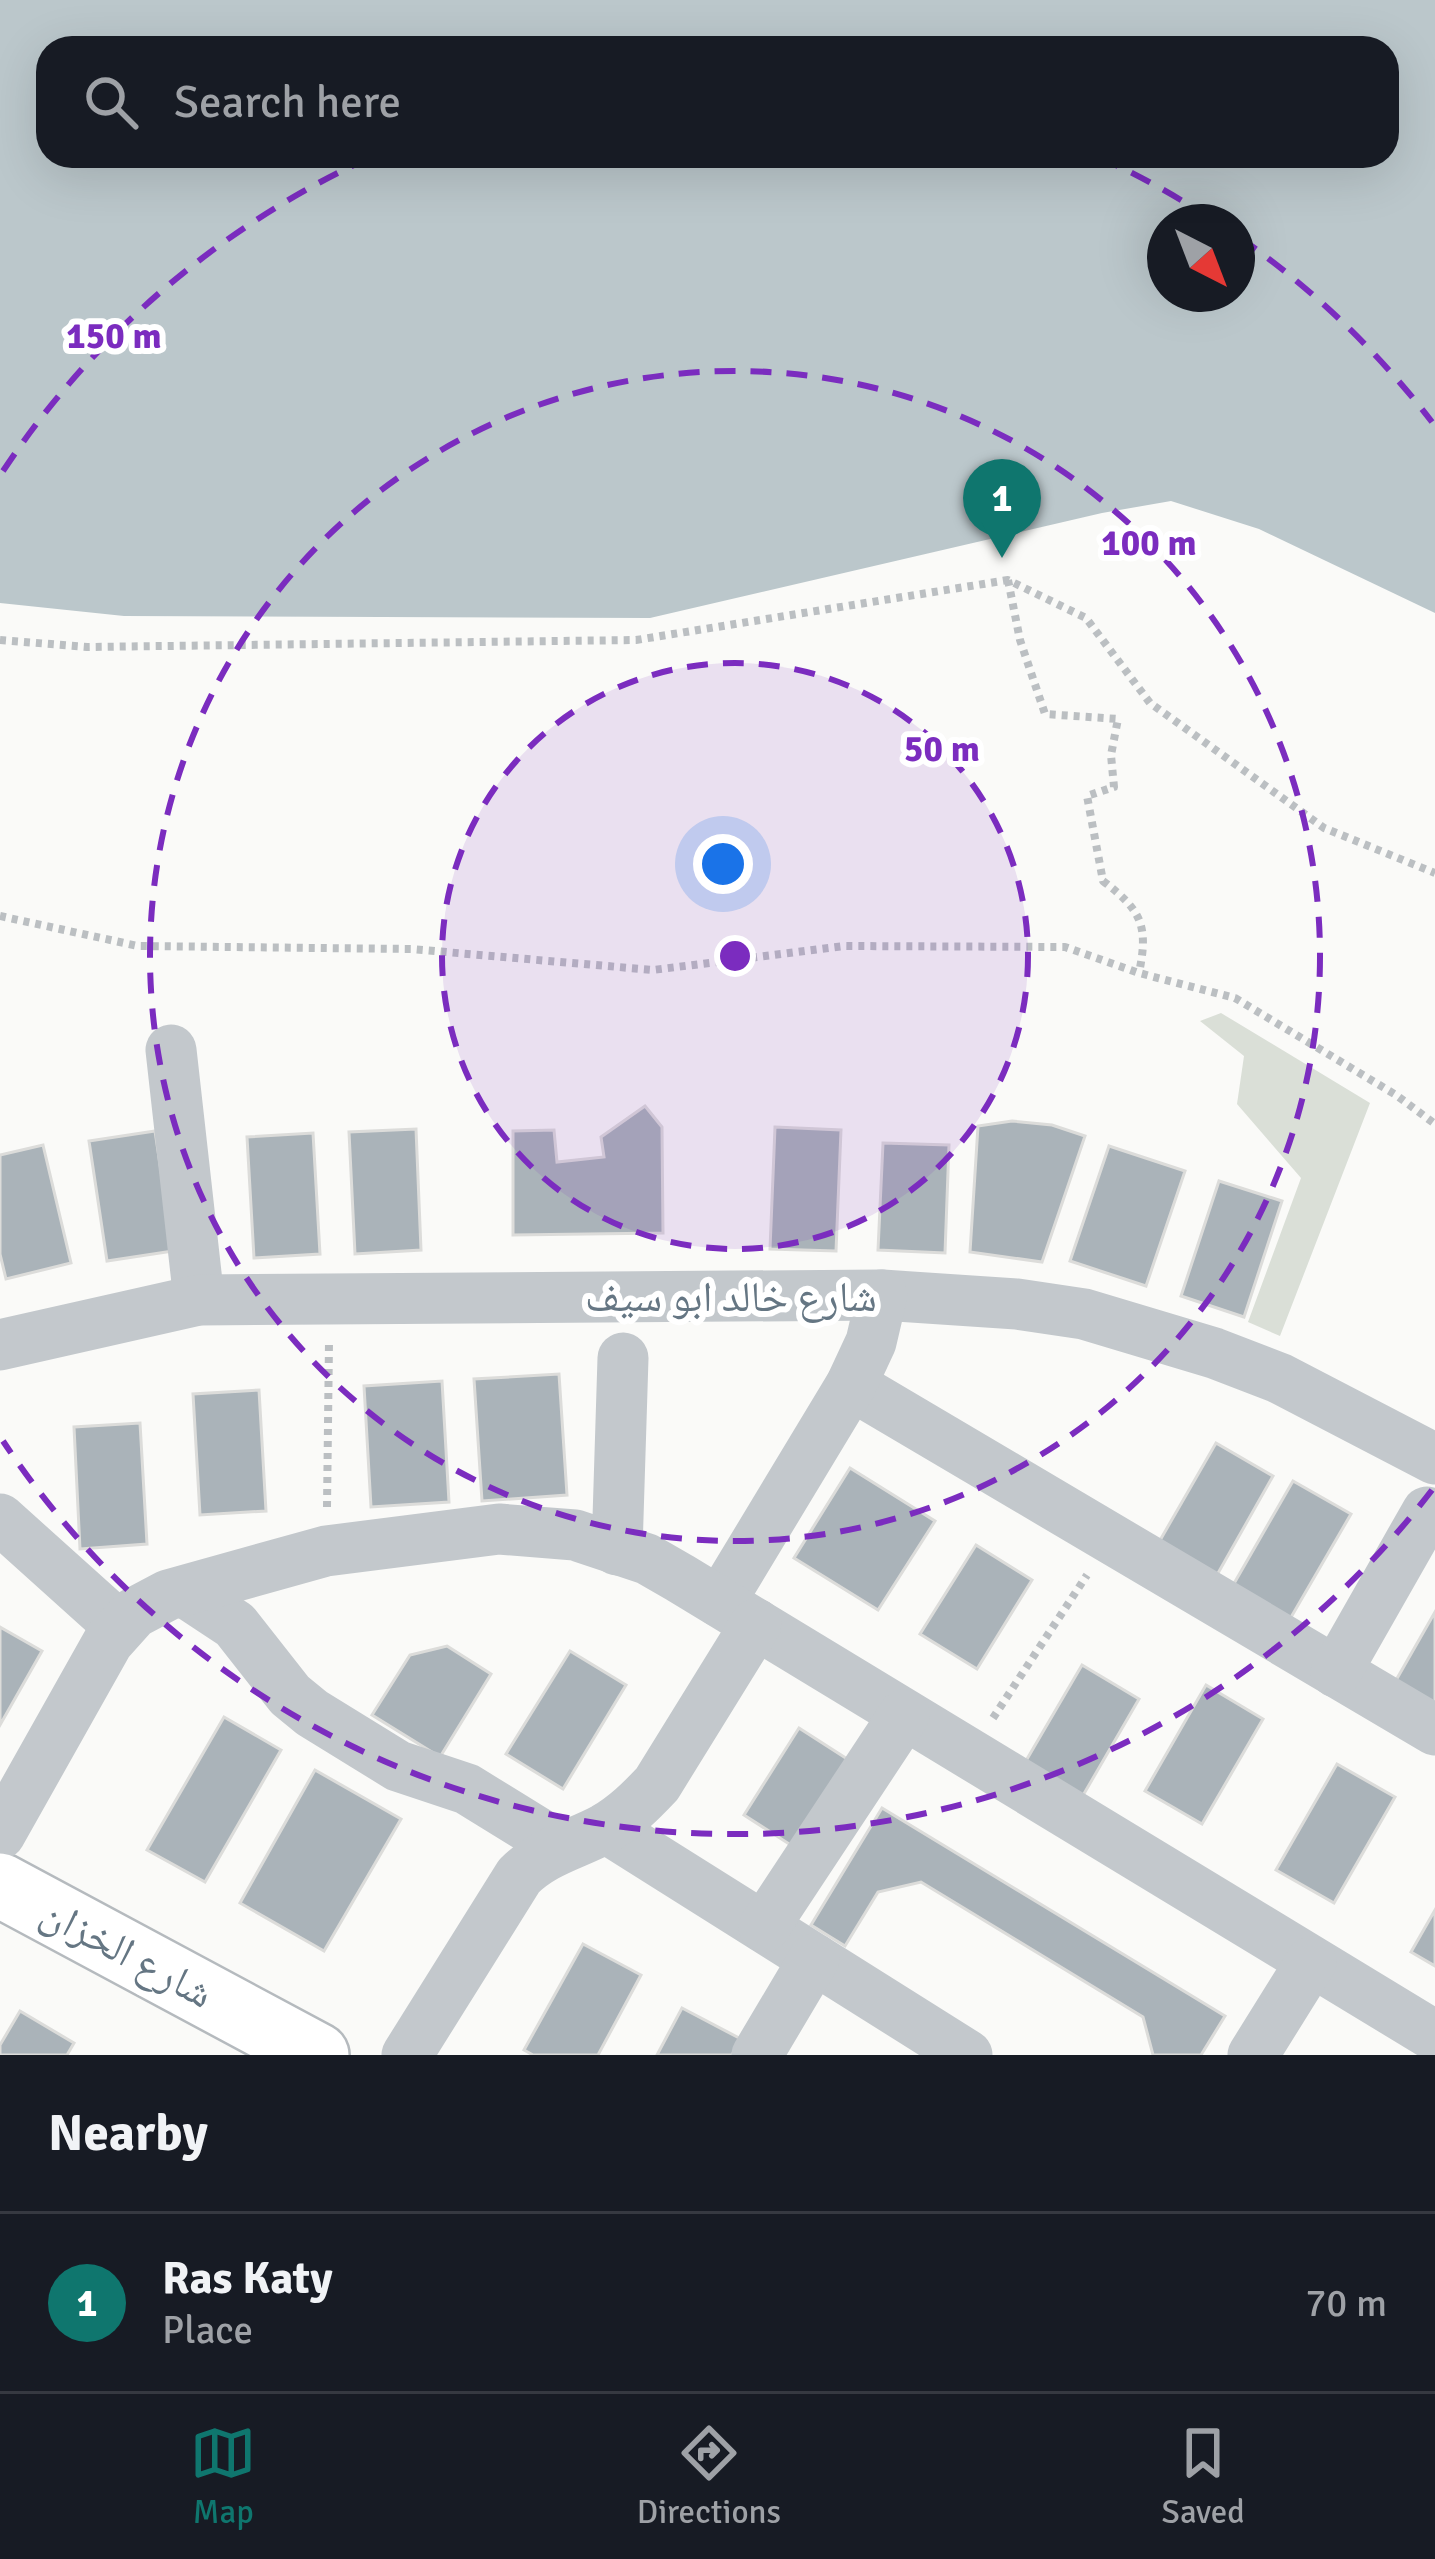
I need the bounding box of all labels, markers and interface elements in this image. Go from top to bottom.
search box [36,36,1399,168]
icon: search [78,69,144,135]
text: Search here [174,75,401,130]
north arrow [1147,204,1255,312]
text: 150 m [66,314,162,359]
pin: 1 [963,459,1041,558]
text: 100 m [1101,521,1197,566]
text: 50 m [904,727,980,772]
your location [693,834,753,894]
centre of rings [714,935,756,977]
street label: شارع خالد ابو سيف [585,1272,877,1323]
street label: شارع الخزان [32,1886,222,2020]
text: Nearby [48,2102,208,2165]
text: Ras Katy [162,2251,333,2306]
text: 1 [76,2279,98,2327]
text: 70 m [1305,2279,1387,2327]
text: Place [162,2306,253,2354]
tab: Map [190,2420,256,2533]
tab: Directions [637,2420,781,2533]
tab: Saved [1162,2420,1245,2533]

